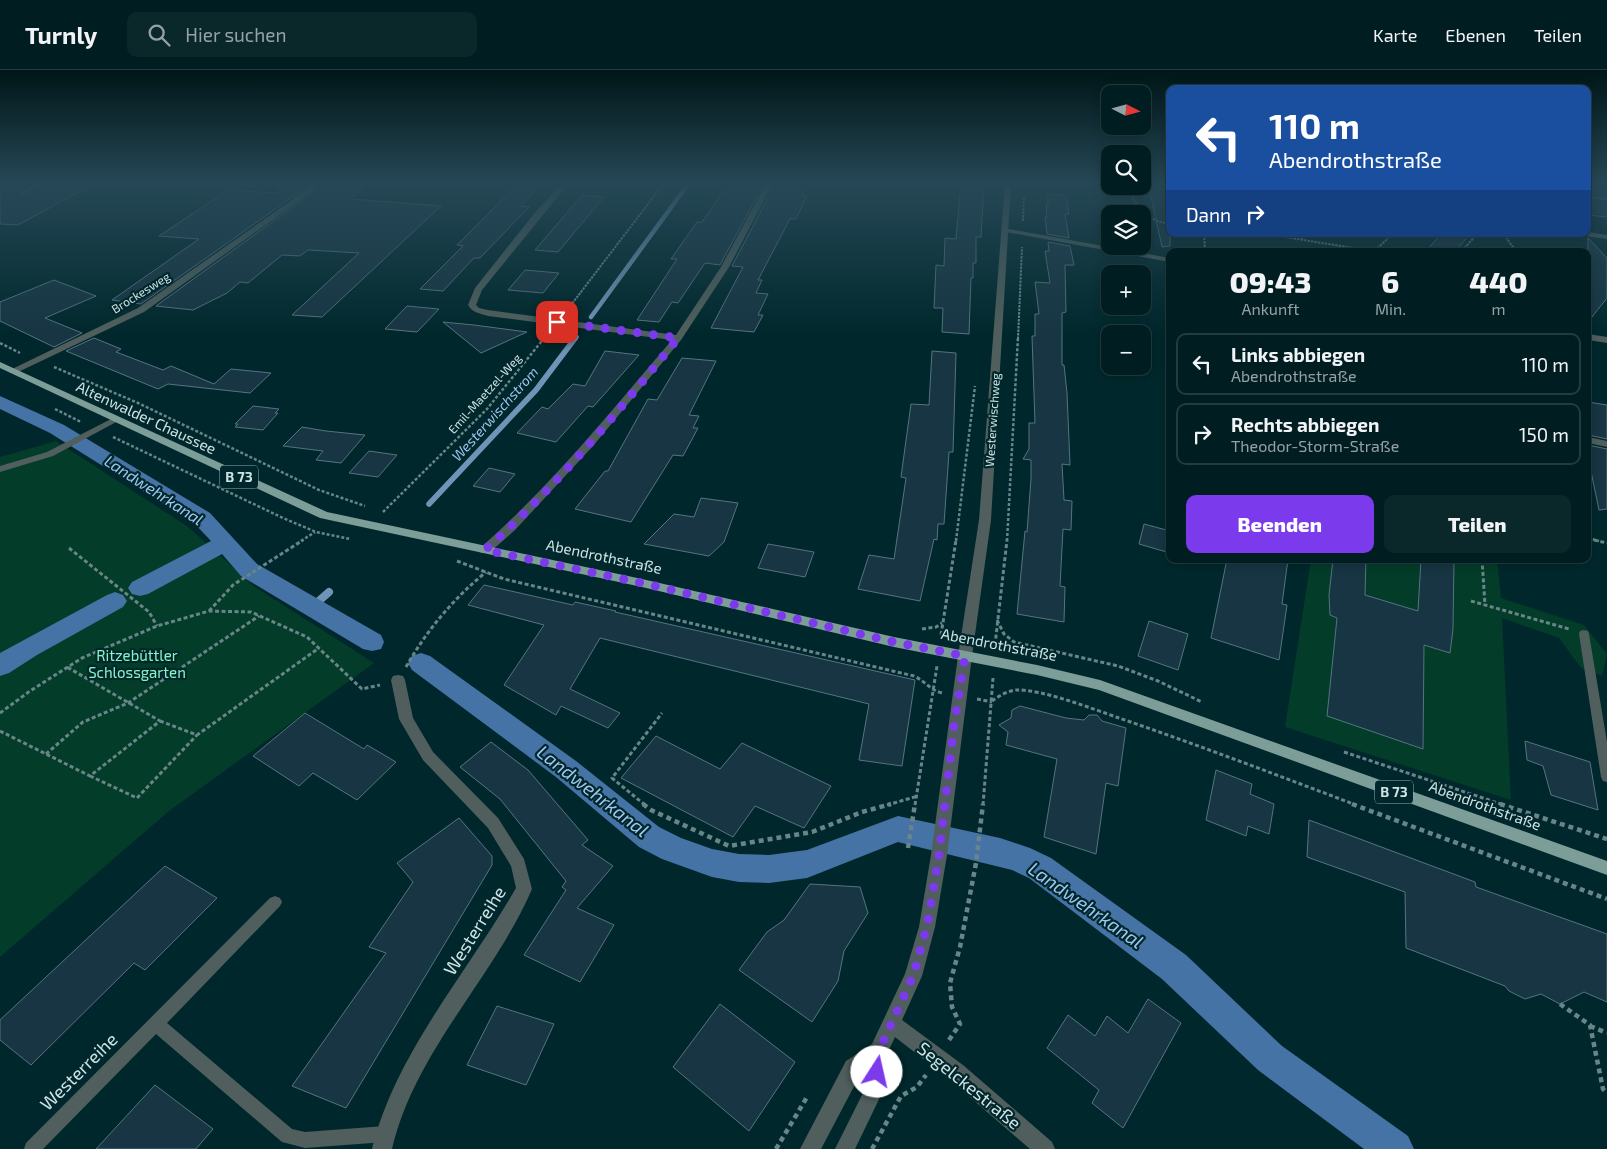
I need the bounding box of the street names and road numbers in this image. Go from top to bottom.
street label: Brockesweg [109,269,173,316]
street label: Emil-Maetzel-Weg [445,350,524,436]
street label: Westerwischweg [982,372,1002,467]
street label: Altenwalder Chaussee [74,377,219,457]
road number: B 73 [220,466,258,488]
street label: Abendrothstraße [545,535,664,577]
street label: Abendrothstraße [940,624,1059,664]
street label: Abendrothstraße [1427,776,1544,834]
road number: B 73 [1375,780,1413,804]
street label: Westerreihe [438,882,510,979]
street label: Westerreihe [35,1028,122,1115]
street label: Segelckestraße [913,1037,1026,1134]

